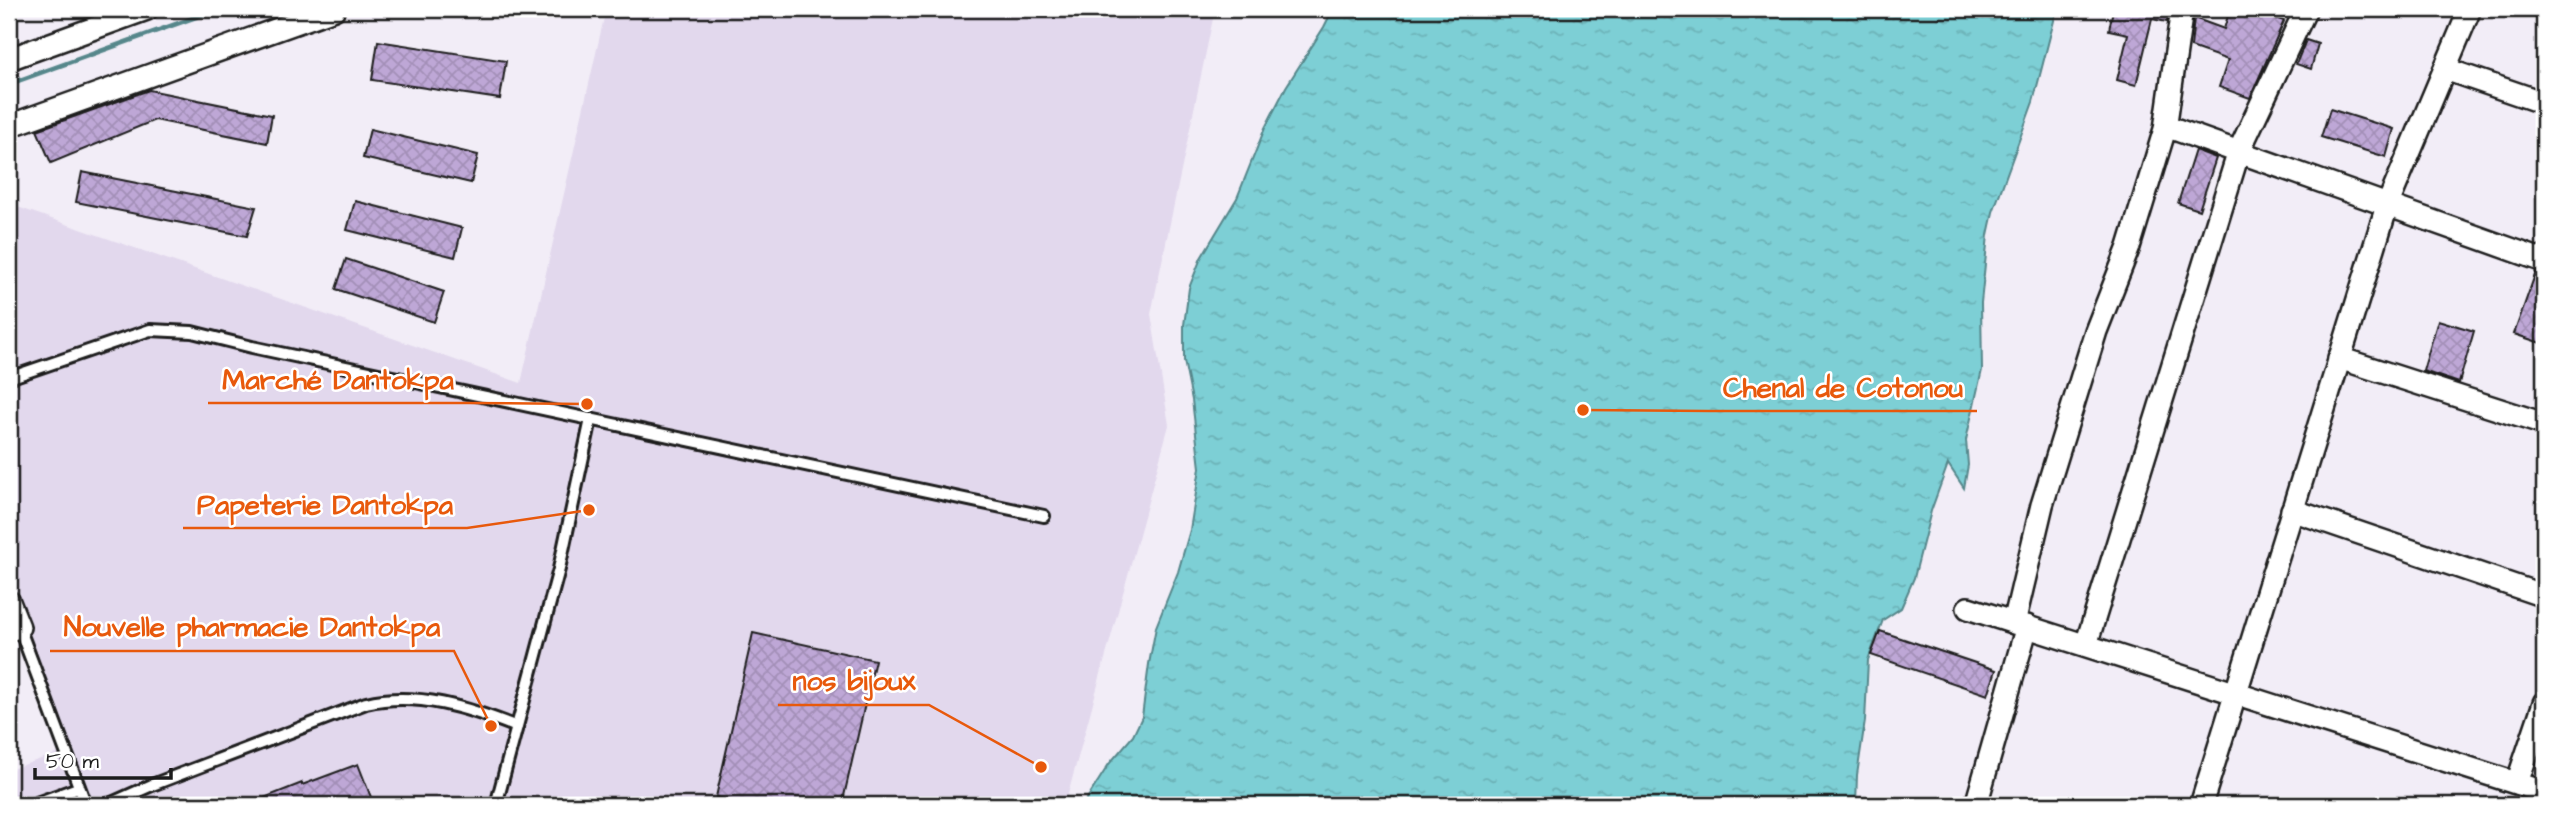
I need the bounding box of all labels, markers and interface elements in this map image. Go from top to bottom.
callout: Marché Dantokpa [208,354,468,403]
text: Marché Dantokpa [222,361,454,401]
callout: Chenal de Cotonou [1709,362,1977,411]
text: Chenal de Cotonou [1723,369,1963,408]
callout: Papeterie Dantokpa [183,479,467,528]
text: Papeterie Dantokpa [197,486,454,526]
callout: Nouvelle pharmacie Dantokpa [50,602,454,651]
text: Nouvelle pharmacie Dantokpa [64,608,441,648]
callout: nos bijoux [778,656,929,705]
text: nos bijoux [792,662,916,701]
scale bar [35,737,172,781]
text: 50 m [46,747,100,776]

